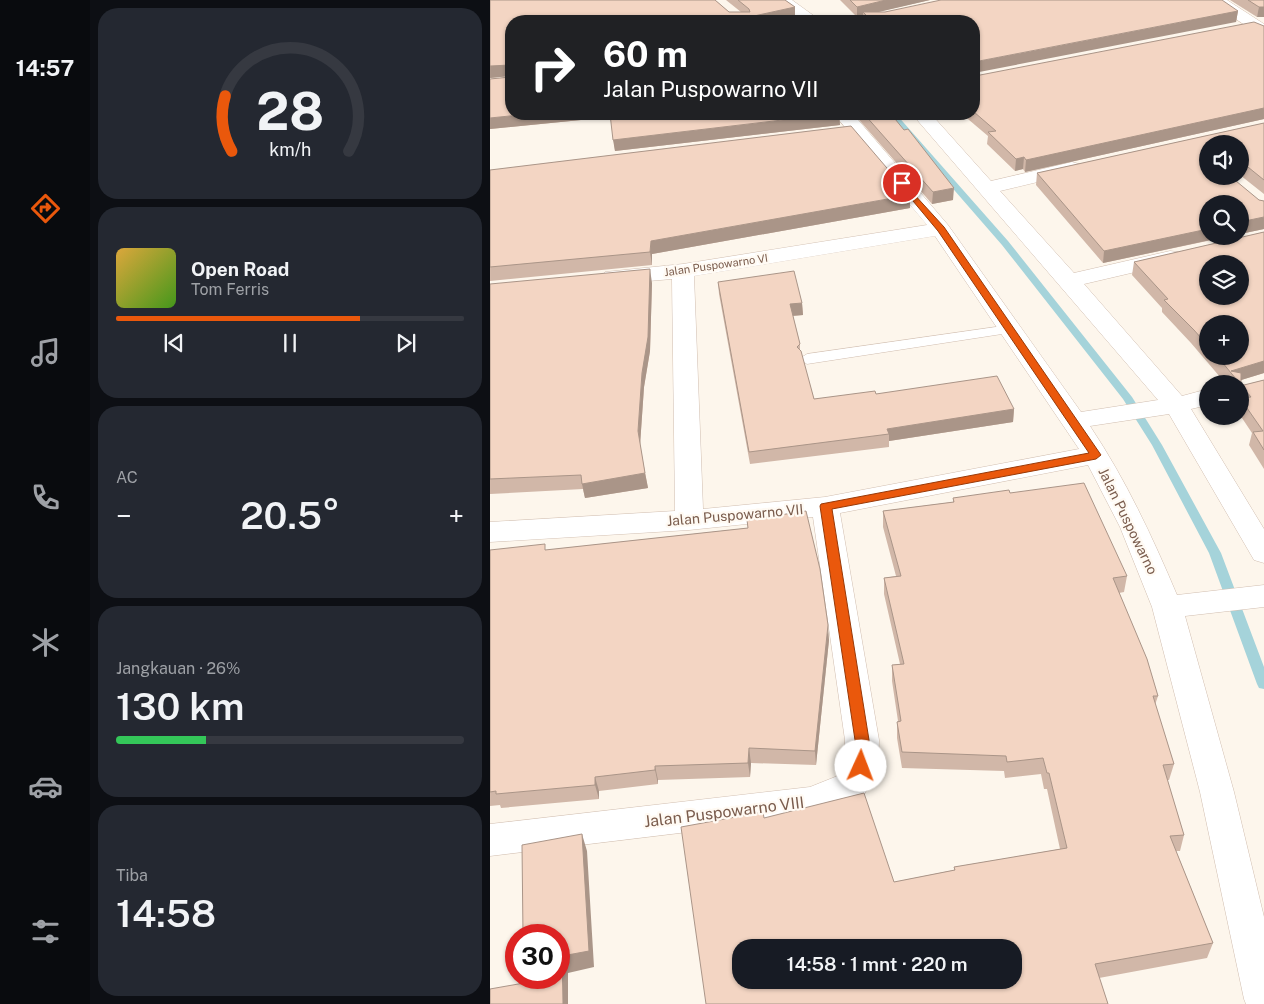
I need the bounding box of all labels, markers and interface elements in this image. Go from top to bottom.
text: 60 m [603,34,688,75]
icon: right [520,35,585,100]
text: 14:57 [16,55,74,81]
text: Jalan Puspowarno VII [603,76,818,102]
text: 28 [256,81,324,142]
map controls [1199,135,1249,425]
button: sound [1199,135,1249,185]
text: km/h [269,139,311,160]
pin [881,162,923,204]
icon: arrive [888,169,916,197]
icon: directions [28,191,63,226]
button: search [1199,195,1249,245]
street label: Jalan Puspowarno VI [663,252,769,278]
button: layers [1199,255,1249,305]
text: Open Road [191,258,289,280]
text: Tom Ferris [191,280,269,299]
button: + [1199,315,1249,365]
icon: previous [160,329,188,357]
icon: pause [276,329,304,357]
icon: next [392,329,420,357]
icon: music [28,335,63,370]
button: − [1199,375,1249,425]
street label: Jalan Puspowarno [1095,465,1161,577]
text: AC [116,468,138,487]
icon: phone [28,480,63,515]
text: 20.5° [240,493,340,538]
text: − [116,499,132,532]
text: + [448,499,464,532]
street label: Jalan Puspowarno VII [666,501,804,529]
icon: climate [28,625,63,660]
text: Jangkauan · 26% [116,659,241,678]
text: 130 km [116,684,244,729]
position arrow [834,739,886,791]
icon: car [28,769,63,804]
street label: Jalan Puspowarno VIII [643,793,805,831]
text: Tiba [116,866,148,885]
text: 14:58 [116,891,216,936]
icon: filters [28,914,63,949]
speed limit sign: 30 [505,924,570,989]
text: 14:58 · 1 mnt · 220 m [786,953,968,975]

